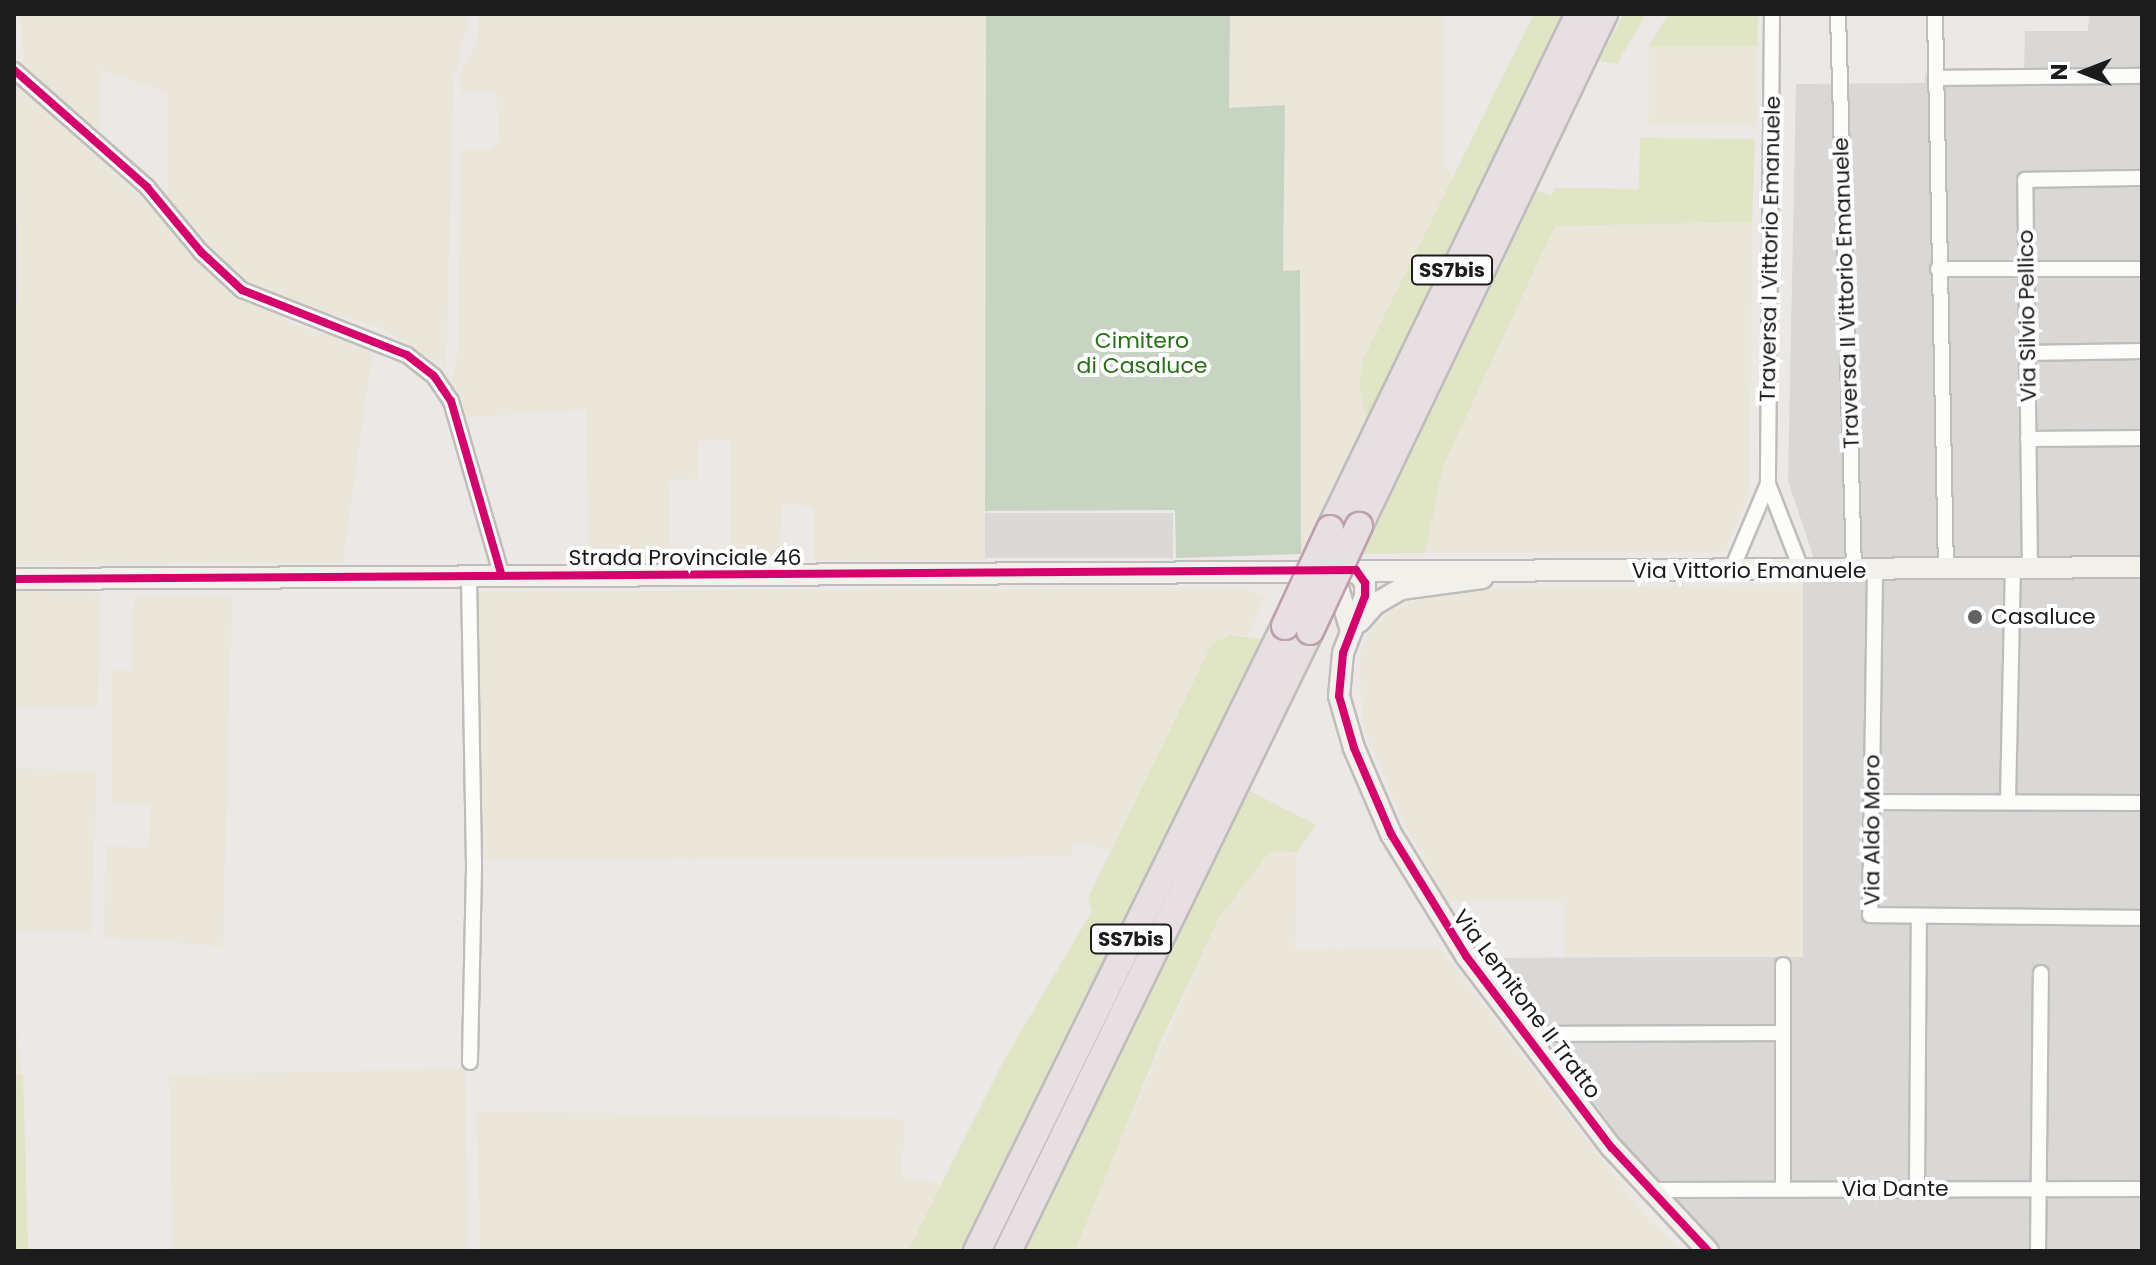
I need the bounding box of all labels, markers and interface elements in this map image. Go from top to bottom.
north arrow [2044,32,2124,112]
text: N [2044,64,2075,80]
street label: Traversa I Vittorio Emanuele [1754,96,1786,402]
street label: Traversa II Vittorio Emanuele [1827,137,1865,449]
street label: Via Silvio Pellico [2012,230,2042,402]
road number: SS7bis [1410,254,1494,286]
park label: Cimitero di Casaluce [1077,327,1207,378]
street label: Strada Provinciale 46 [569,545,801,571]
street label: Via Vittorio Emanuele [1632,558,1866,584]
place label: Casaluce [1991,604,2096,630]
marker: Casaluce [1966,608,1984,626]
street label: Via Aldo Moro [1859,754,1885,906]
street label: Via Lemitone II Tratto [1447,904,1607,1104]
road number: SS7bis [1089,923,1173,955]
street label: Via Dante [1841,1176,1949,1202]

